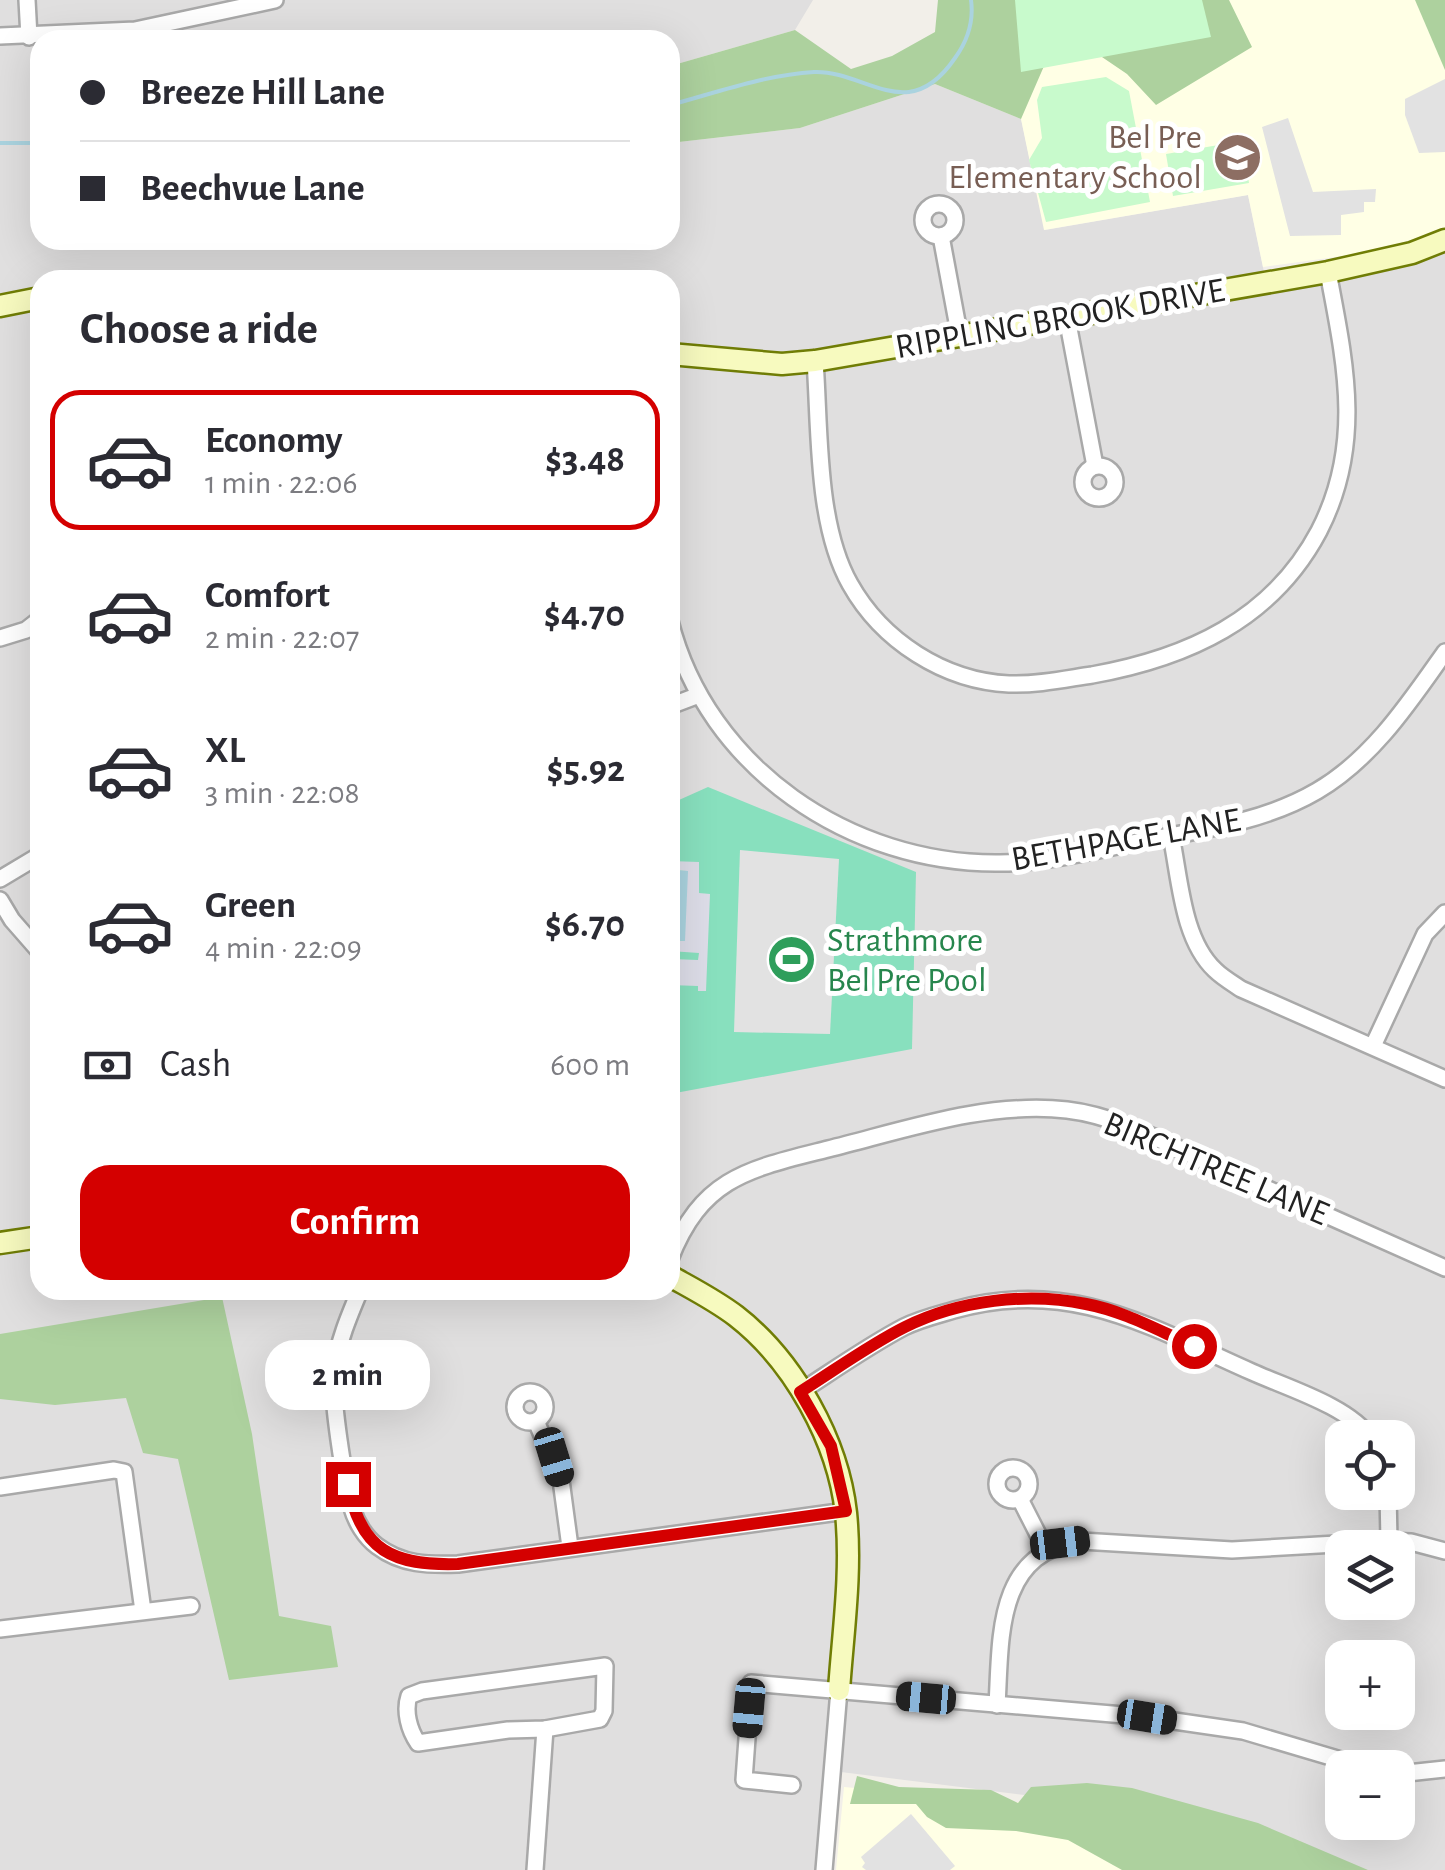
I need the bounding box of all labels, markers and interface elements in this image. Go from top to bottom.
text: Breeze Hill Lane [140,74,385,112]
place label: Bel Pre Elementary School [948,120,1202,195]
school or university icon: Bel Pre Elementary School [1211,131,1263,183]
text: Beechvue Lane [140,170,365,208]
street label: RIPPLING BROOK DRIVE [893,273,1228,365]
text: Choose a ride [80,307,318,352]
icon: car [85,415,175,505]
text: Economy [205,422,343,460]
text: $3.48 [545,441,625,479]
text: 1 min · 22:06 [205,467,357,499]
icon: car [85,570,175,660]
text: Comfort [205,577,330,615]
text: $4.70 [544,596,625,634]
text: 2 min · 22:07 [205,622,359,654]
icon: car [85,725,175,815]
text: XL [205,732,245,770]
text: $5.92 [547,751,625,789]
text: 3 min · 22:08 [205,777,360,809]
street label: BETHPAGE LANE [1009,803,1243,877]
icon: car [85,880,175,970]
text: Green [205,887,296,925]
text: $6.70 [545,906,625,944]
place label: Strathmore Bel Pre Pool [827,923,987,998]
text: 4 min · 22:09 [205,932,362,964]
sports icon: Strathmore Bel Pre Pool [766,934,818,986]
icon: cash [80,1038,135,1093]
text: Cash [160,1046,231,1084]
text: 600 m [550,1049,630,1081]
street label: BIRCHTREE LANE [1098,1106,1334,1232]
button: Confirm [80,1165,630,1280]
route start [1172,1324,1217,1369]
callout: 2 min [266,1339,430,1409]
text: 2 min [312,1359,383,1391]
map controls [1325,1420,1415,1840]
button: locate [1325,1420,1415,1510]
car [531,1424,577,1490]
route end [326,1462,371,1507]
car [1028,1524,1092,1562]
button: layers [1325,1530,1415,1620]
button: + [1325,1640,1415,1730]
car [731,1677,767,1739]
car [895,1680,957,1716]
car [1115,1697,1179,1737]
button: − [1325,1750,1415,1840]

